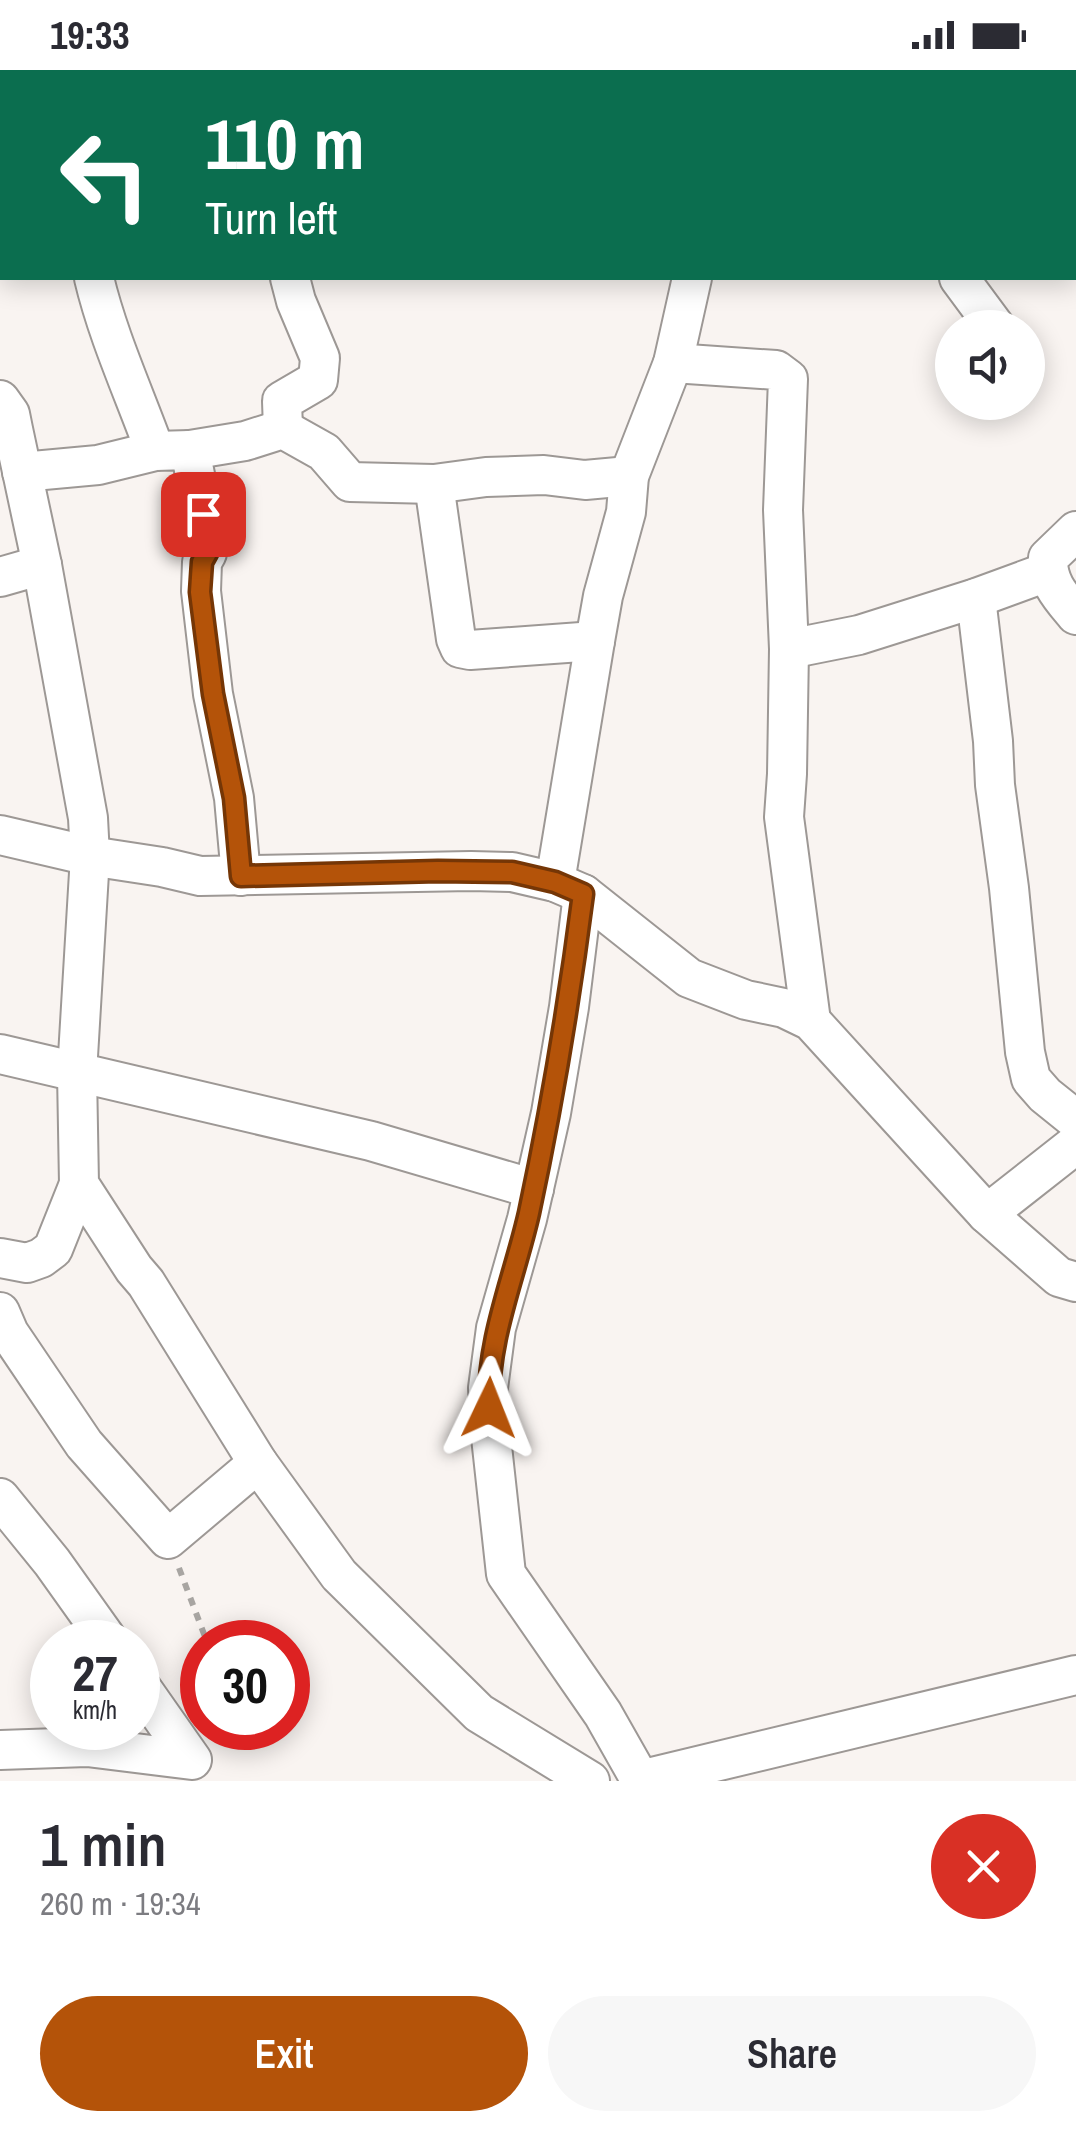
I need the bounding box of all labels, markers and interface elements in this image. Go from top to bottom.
text: 19:33 [50,10,130,61]
text: 110 m [205,97,365,191]
icon: left [40,110,170,240]
text: Turn left [205,187,337,248]
map controls [935,310,1045,420]
button: sound [935,310,1045,420]
pin [161,472,246,557]
icon: arrive [176,487,231,542]
position arrow [437,1356,541,1460]
speed limit sign: 30 [180,1620,310,1750]
text: 27 [72,1639,118,1707]
text: km/h [73,1693,117,1727]
text: 1 min [40,1804,167,1885]
button: close [931,1814,1036,1919]
text: 260 m · 19:34 [40,1882,200,1925]
button: Exit [40,1996,528,2111]
button: Share [548,1996,1036,2111]

